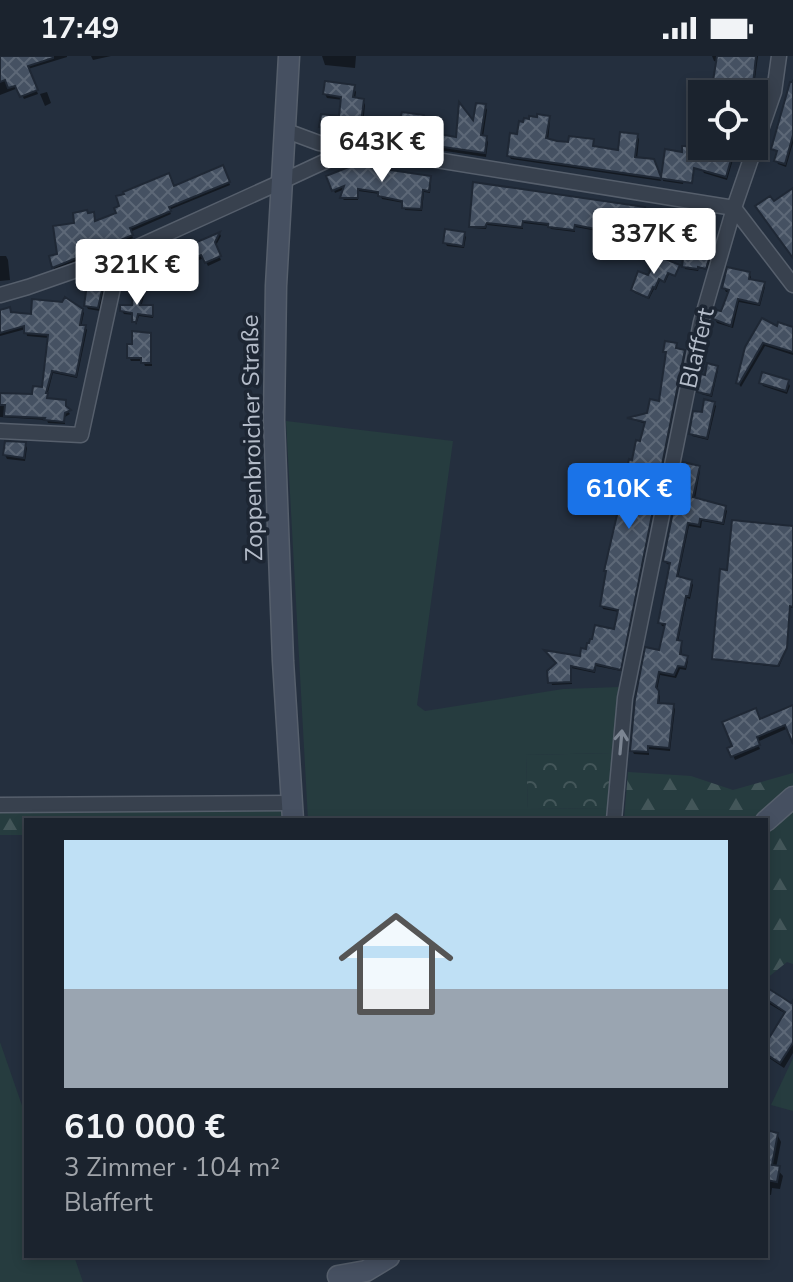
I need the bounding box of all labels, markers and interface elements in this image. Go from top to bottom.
text: 17:49 [40,8,119,49]
map controls [688,80,768,160]
button: locate [688,80,768,160]
pin: 643K € [317,116,447,184]
text: 643K € [339,124,425,159]
pin: 337K € [589,208,719,276]
text: 337K € [611,216,697,251]
pin: 321K € [72,239,202,307]
text: 321K € [94,247,180,282]
street label: Blaffert [672,304,722,391]
street label: Zoppenbroicher Straße [234,314,270,562]
pin: 610K € [564,463,694,531]
text: 610K € [586,471,672,506]
one-way arrow [614,729,629,756]
icon: home [324,892,468,1036]
text: 610 000 € [64,1104,225,1150]
text: 3 Zimmer · 104 m² [64,1150,280,1185]
text: Blaffert [64,1185,153,1220]

